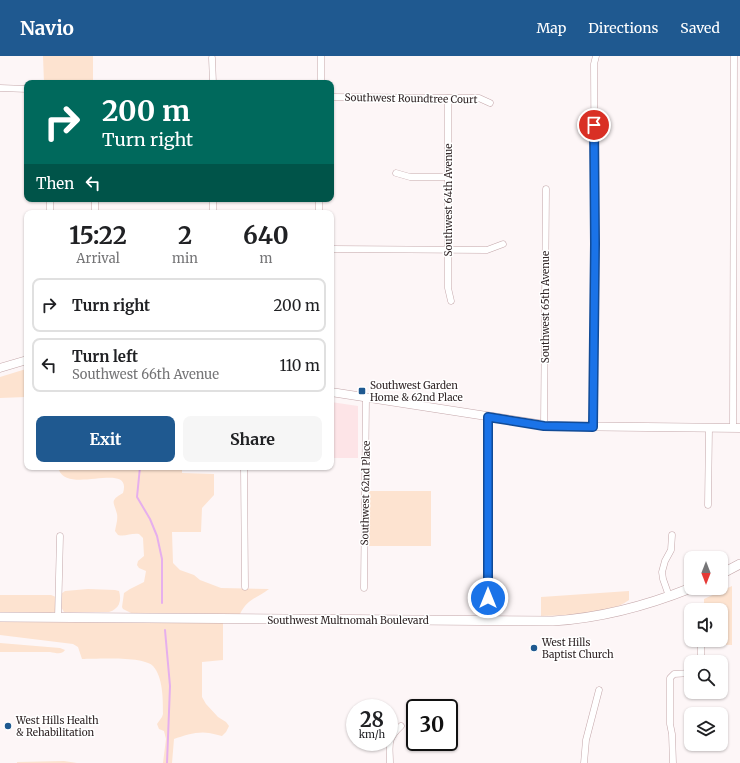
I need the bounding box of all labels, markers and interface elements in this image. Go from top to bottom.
text: Navio [20,16,74,40]
text: Map [536,19,566,37]
text: Directions [588,19,658,37]
text: Saved [680,19,720,37]
street label: Southwest Roundtree Court [344,91,478,106]
text: 200 m [102,93,190,129]
icon: right [36,96,88,148]
pin [577,108,611,142]
icon: arrive [583,114,605,136]
text: Turn right [102,128,193,151]
street label: Southwest 64th Avenue [442,143,455,257]
icon: left [82,172,104,194]
text: Then [36,174,74,193]
text: 15:22 [69,220,127,251]
text: 2 [178,220,192,251]
text: 640 [243,220,289,251]
text: Arrival [76,250,120,267]
text: min [172,250,198,267]
text: m [259,250,272,267]
street label: Southwest 65th Avenue [539,251,552,363]
icon: right [38,294,60,316]
text: Turn right [72,296,150,315]
text: 200 m [273,296,320,315]
text: Turn left [72,347,138,366]
icon: left [38,354,60,376]
text: 110 m [279,356,320,375]
text: Southwest 66th Avenue [72,366,219,383]
place label: Southwest Garden Home & 62nd Place [370,379,463,404]
marker: Southwest Garden Home & 62nd Place [357,386,367,396]
button: Exit [36,416,175,462]
button: Share [183,416,322,462]
street label: Southwest 62nd Place [358,441,373,545]
north arrow [684,551,728,595]
map controls [684,551,728,751]
position arrow [467,577,509,619]
button: sound [684,603,728,647]
street label: Southwest Multnomah Boulevard [267,614,429,627]
place label: West Hills Baptist Church [541,636,614,661]
marker: West Hills Baptist Church [529,643,539,653]
button: search [684,655,728,699]
speed limit sign: 30 [406,699,458,751]
text: 28 [360,707,384,732]
button: layers [684,707,728,751]
place label: West Hills Health & Rehabilitation [15,714,99,739]
marker: West Hills Health & Rehabilitation [3,721,13,731]
text: km/h [359,728,385,741]

